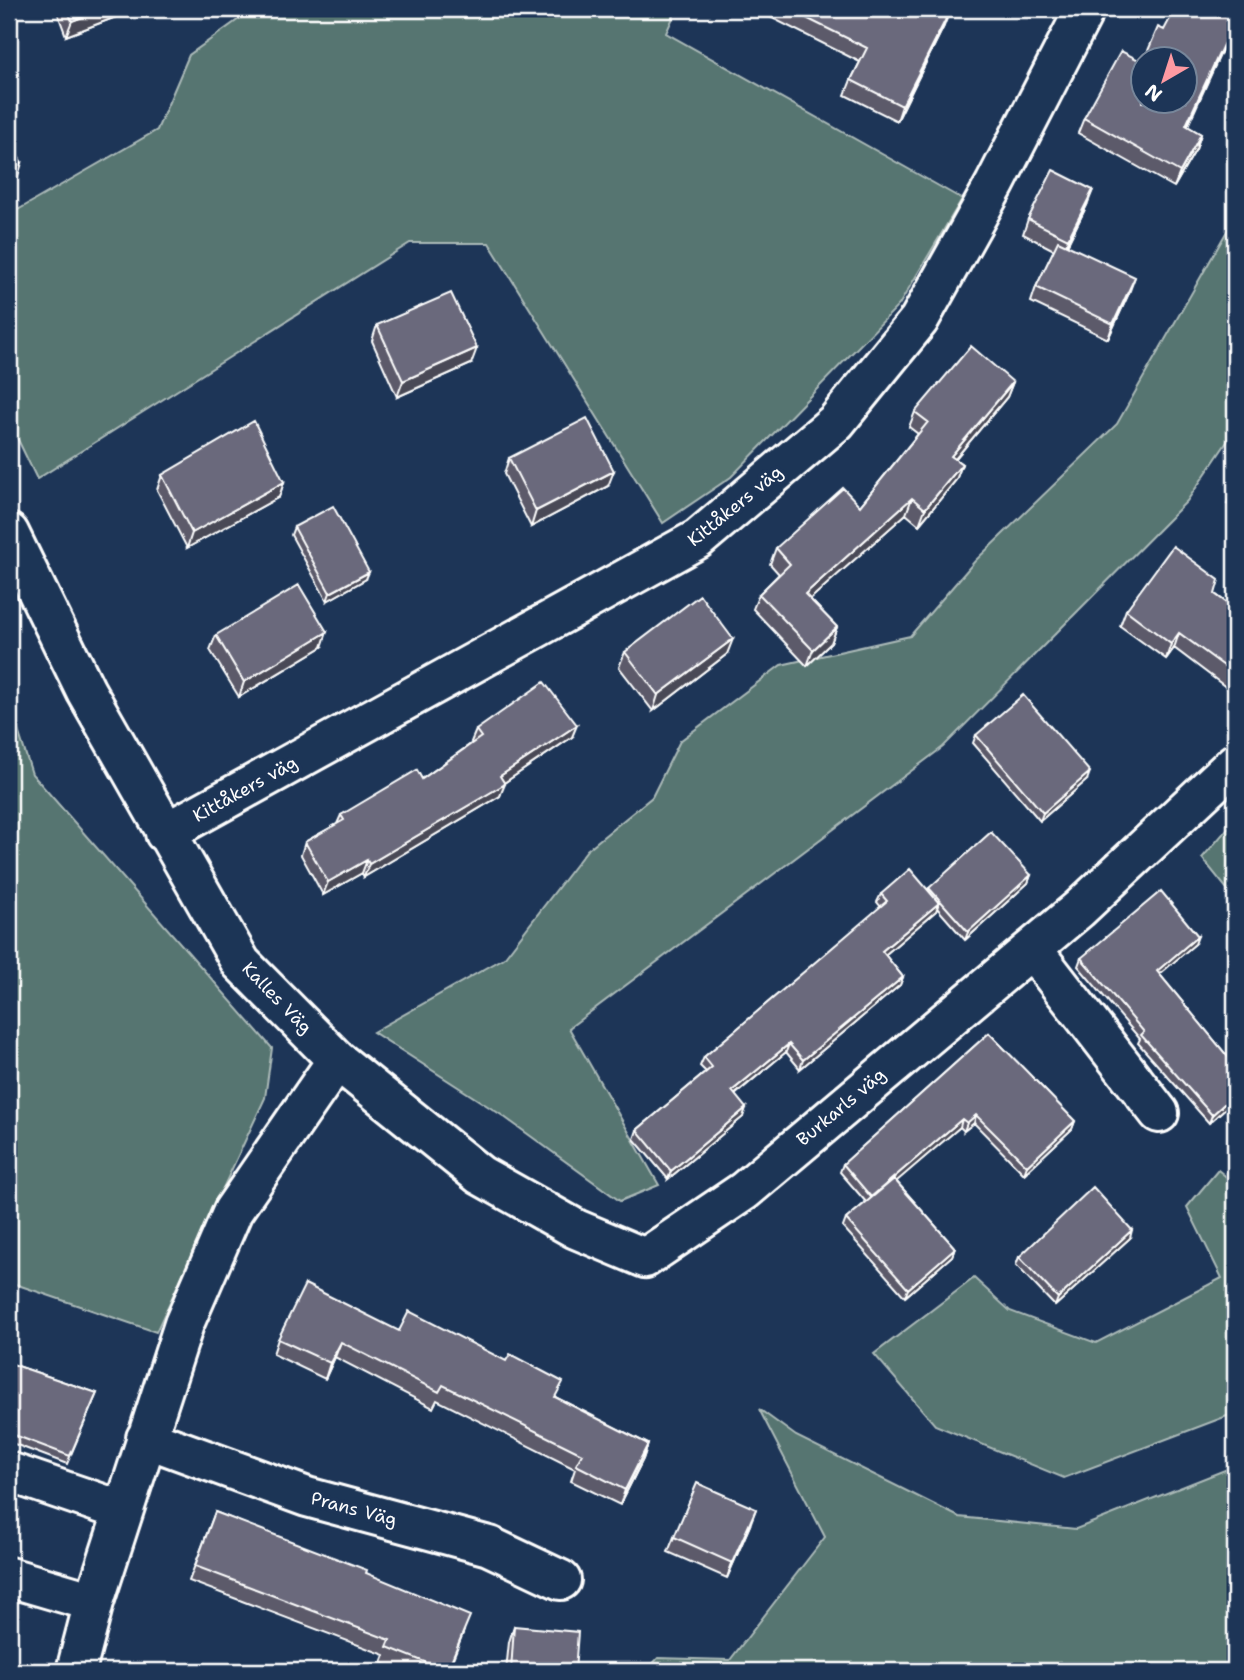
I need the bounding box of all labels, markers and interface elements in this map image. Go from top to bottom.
north arrow [1128,46,1198,116]
text: N [1140,78,1167,107]
street label: Kittåkers väg [682,460,788,552]
street label: Kittåkers väg [188,750,302,828]
street label: Kalles Väg [237,957,317,1039]
street label: Burkarls väg [791,1063,891,1151]
street label: Prans Väg [308,1486,400,1532]

